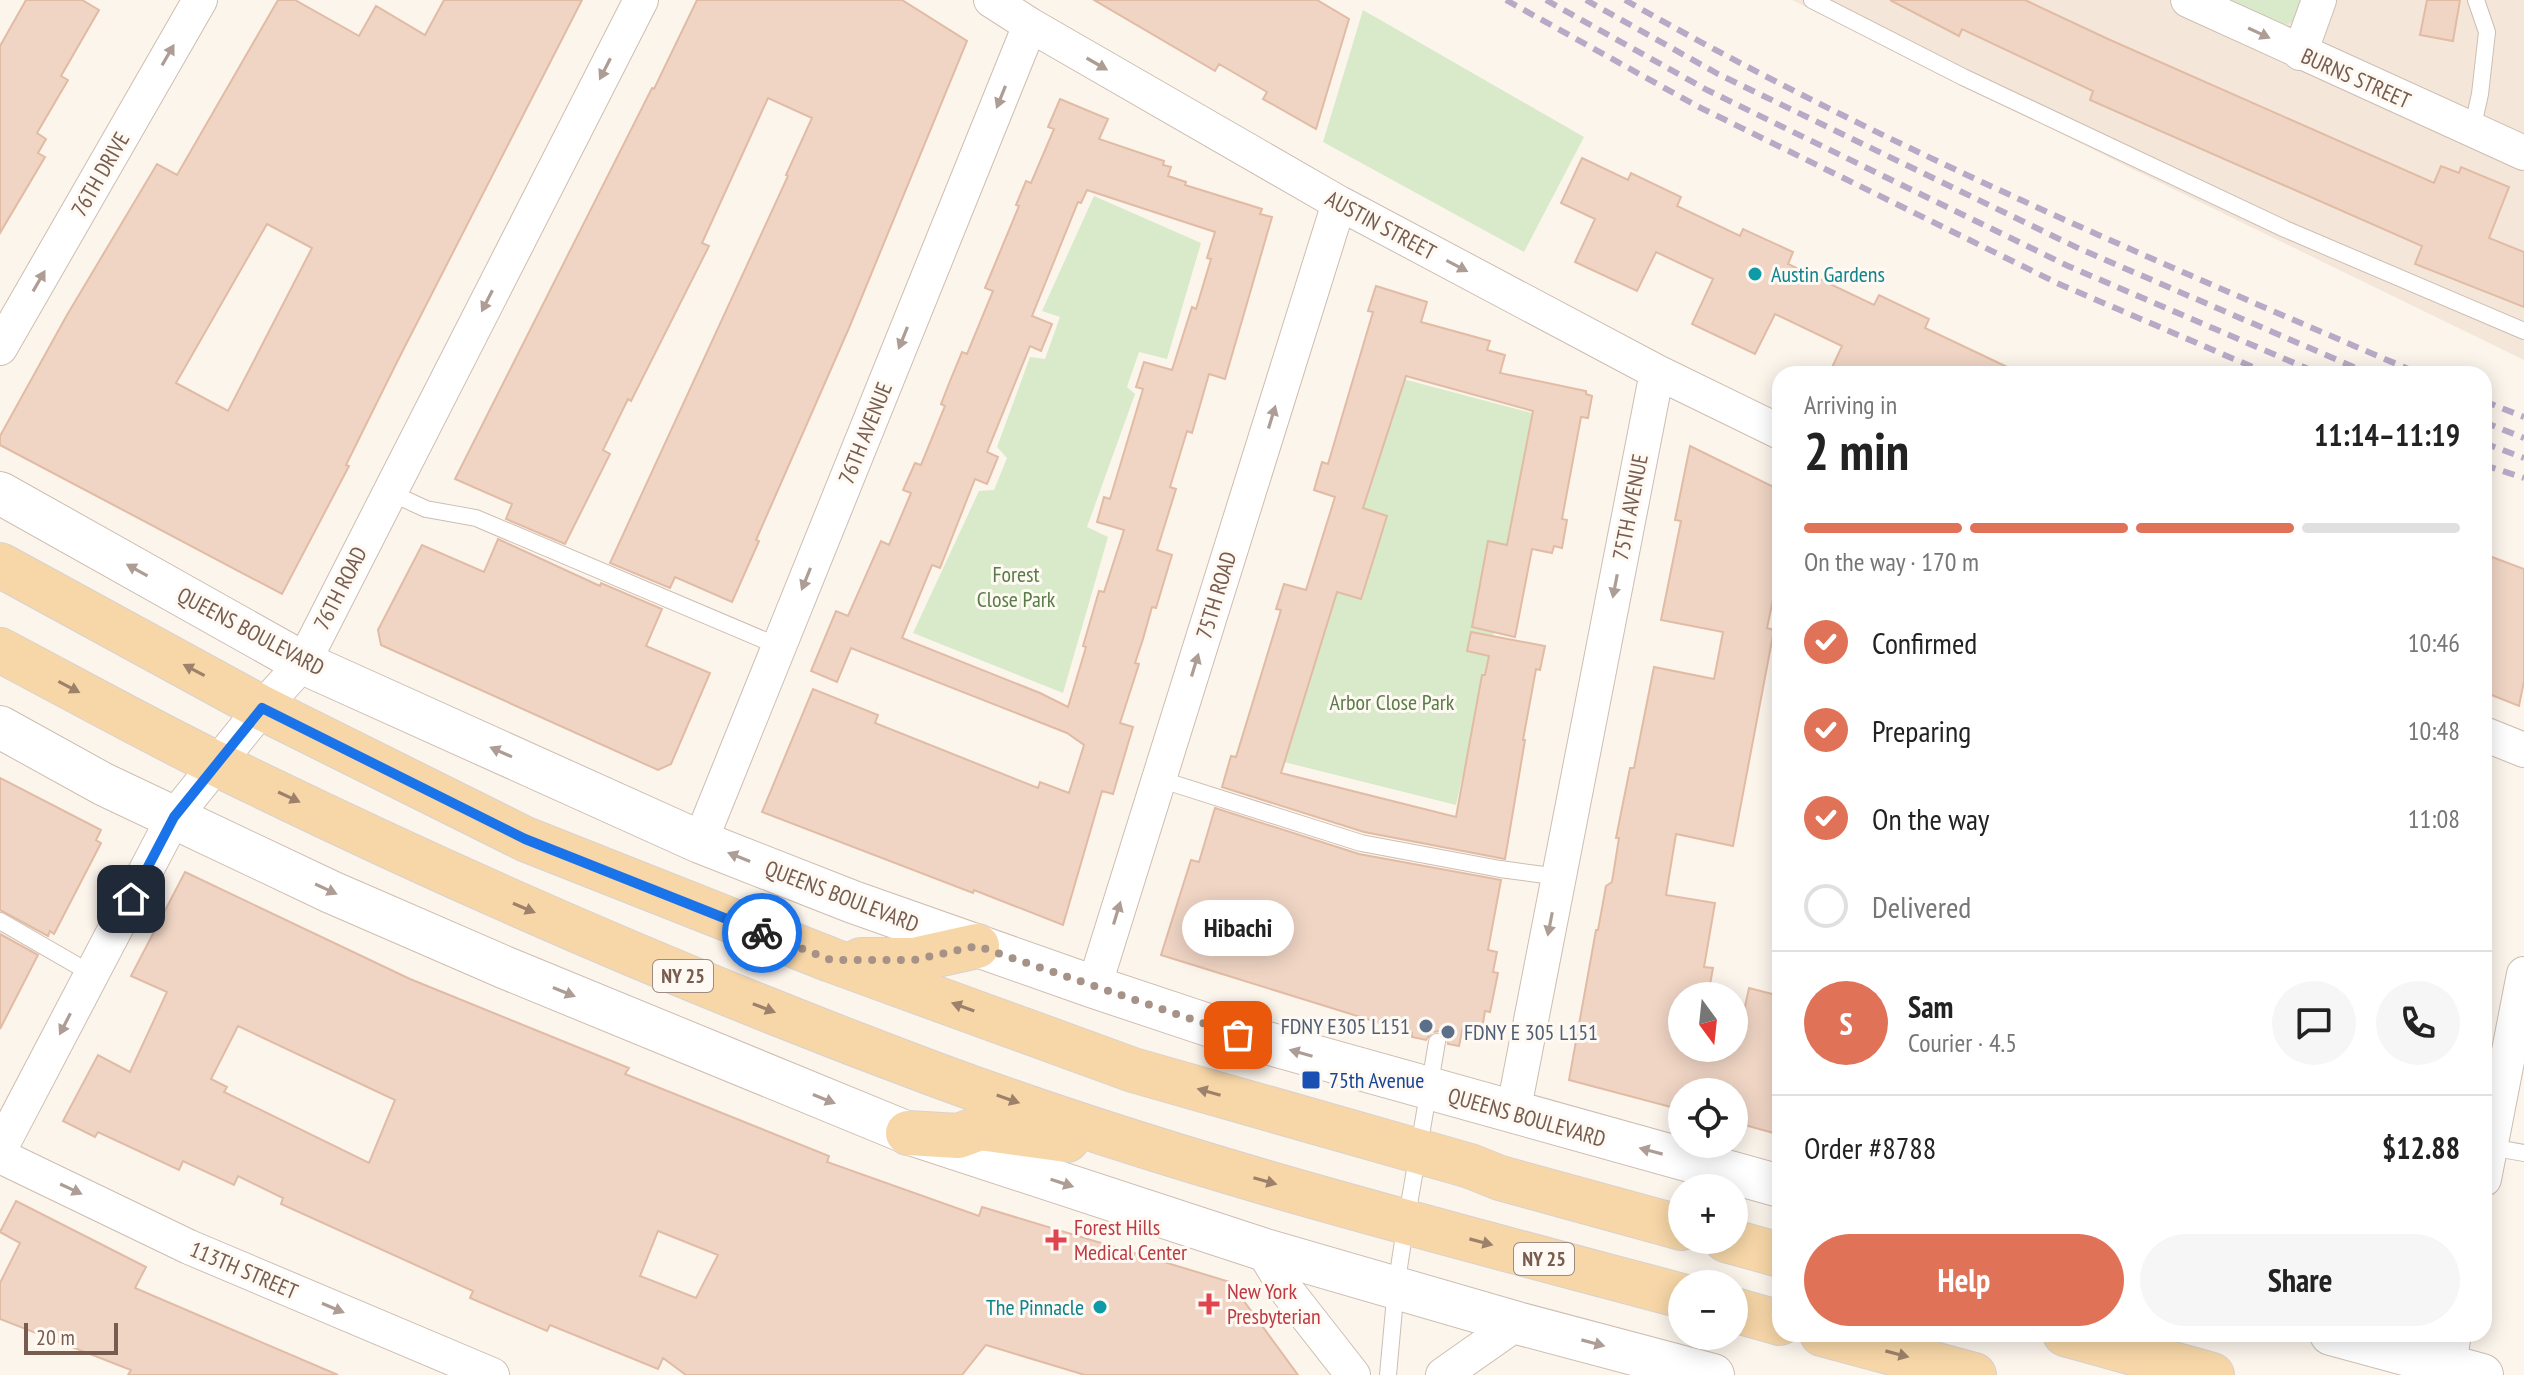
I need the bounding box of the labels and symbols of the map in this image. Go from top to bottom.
one-way arrow [2247,26,2270,40]
street label: BURNS STREET [2297,41,2415,115]
one-way arrow [161,44,175,66]
one-way arrow [1086,57,1108,71]
one-way arrow [598,58,612,81]
one-way arrow [994,85,1007,109]
street label: 76TH DRIVE [65,127,135,221]
street label: AUSTIN STREET [1321,184,1441,266]
one-way arrow [1446,260,1469,273]
place label: Austin Gardens [1771,260,1885,288]
marker: Austin Gardens [1746,265,1764,283]
one-way arrow [32,269,46,292]
one-way arrow [480,290,494,312]
one-way arrow [897,326,910,350]
street label: 76TH AVENUE [832,378,898,488]
one-way arrow [1267,404,1279,428]
street label: 75TH AVENUE [1606,452,1654,562]
street label: 76TH ROAD [307,542,373,634]
street label: 75TH ROAD [1190,548,1242,642]
park label: Forest Close Park [977,560,1056,613]
one-way arrow [126,563,148,577]
one-way arrow [799,567,812,591]
one-way arrow [1609,574,1621,599]
street label: QUEENS BOULEVARD [173,580,329,682]
one-way arrow [1189,653,1201,677]
one-way arrow [183,664,205,678]
one-way arrow [58,679,80,693]
park label: Arbor Close Park [1330,688,1455,716]
one-way arrow [489,745,512,759]
one-way arrow [277,790,301,804]
one-way arrow [727,850,751,863]
street label: QUEENS BOULEVARD [761,854,923,938]
pin [97,865,165,933]
one-way arrow [314,882,337,896]
courier [722,893,802,973]
callout: Hibachi [1182,899,1294,955]
one-way arrow [1111,901,1124,925]
one-way arrow [512,902,536,915]
one-way arrow [1543,912,1556,937]
road number: NY 25 [653,960,713,992]
north arrow [1668,982,1748,1062]
one-way arrow [552,986,576,999]
one-way arrow [951,1000,975,1013]
pin [1204,1001,1272,1069]
one-way arrow [752,1002,776,1015]
place label: FDNY E305 L151 [1281,1012,1410,1040]
one-way arrow [59,1013,73,1035]
marker: FDNY E305 L151 [1417,1017,1435,1035]
place label: FDNY E 305 L151 [1464,1018,1598,1046]
marker: FDNY E 305 L151 [1439,1023,1457,1041]
one-way arrow [1288,1047,1313,1059]
place label: 75th Avenue [1329,1066,1424,1094]
marker: 75th Avenue [1300,1069,1322,1091]
street label: QUEENS BOULEVARD [1445,1081,1609,1153]
one-way arrow [1197,1085,1221,1098]
one-way arrow [812,1092,836,1105]
one-way arrow [996,1093,1020,1106]
one-way arrow [1638,1144,1662,1157]
one-way arrow [1253,1176,1278,1188]
one-way arrow [1050,1177,1074,1190]
one-way arrow [59,1182,82,1196]
place label: Forest Hills Medical Center [1074,1213,1187,1266]
marker: Forest Hills Medical Center [1045,1229,1067,1251]
street label: 113TH STREET [186,1235,302,1305]
one-way arrow [1469,1236,1493,1249]
road number: NY 25 [1514,1243,1574,1275]
place label: New York Presbyterian [1227,1277,1321,1330]
place label: The Pinnacle [986,1293,1084,1321]
marker: New York Presbyterian [1198,1293,1220,1315]
marker: The Pinnacle [1091,1298,1109,1316]
one-way arrow [321,1301,345,1314]
scale bar [24,1319,118,1355]
one-way arrow [1580,1337,1605,1349]
one-way arrow [1885,1349,1910,1361]

